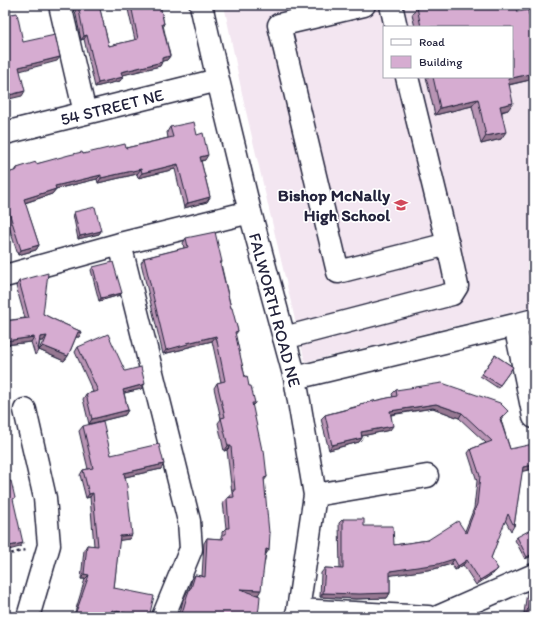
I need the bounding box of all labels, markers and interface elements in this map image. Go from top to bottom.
legend [383,26,513,78]
text: Road [419,35,445,49]
text: Building [419,55,463,69]
street label: 54 STREET NE [58,85,166,129]
place label: Bishop McNally High School [278,185,391,226]
school or university icon: Bishop McNally High School [393,197,409,213]
street label: FALWORTH ROAD NE [245,231,305,389]

